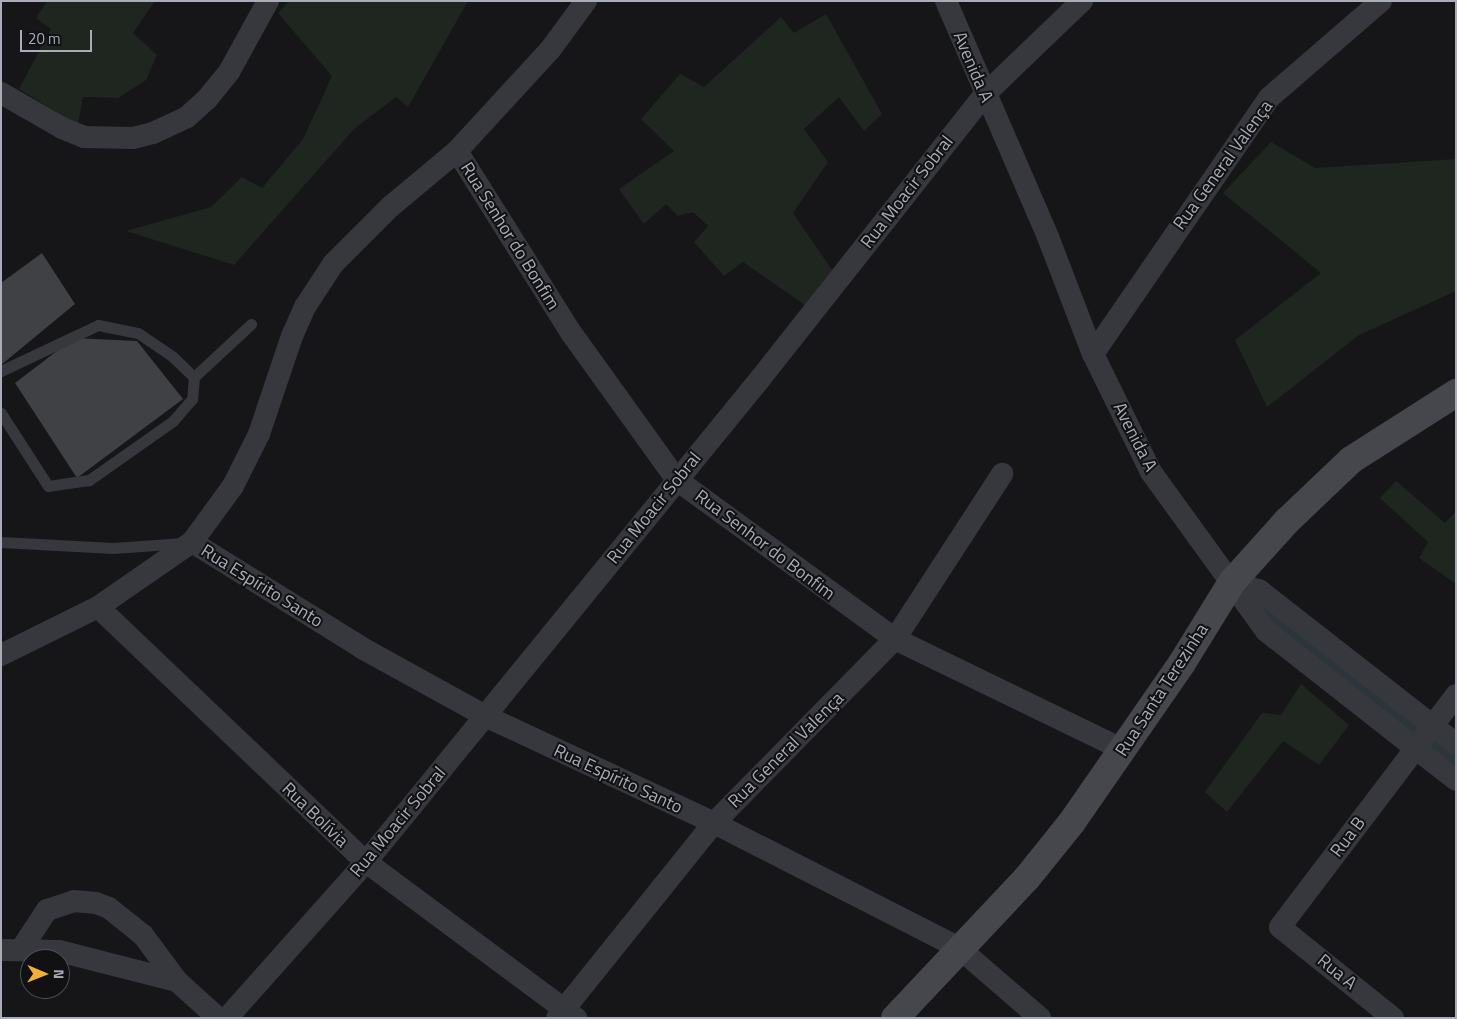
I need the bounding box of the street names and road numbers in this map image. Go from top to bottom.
street label: Avenida A [948,28,998,106]
street label: Rua General Valença [1169,96,1277,234]
street label: Rua Moacir Sobral [856,131,958,253]
street label: Rua Senhor do Bonfim [456,158,564,314]
street label: Avenida A [1108,399,1162,475]
street label: Rua Moacir Sobral [602,448,706,568]
street label: Rua Senhor do Bonfim [691,485,839,605]
street label: Rua Espírito Santo [197,540,327,632]
street label: Rua Santa Terezinha [1111,620,1213,760]
street label: Rua General Valença [724,688,848,812]
street label: Rua Espírito Santo [550,740,686,818]
street label: Rua Moacir Sobral [346,762,450,882]
street label: Rua Bolívia [277,778,353,852]
street label: Rua B [1326,813,1370,861]
street label: Rua A [1313,950,1361,994]

